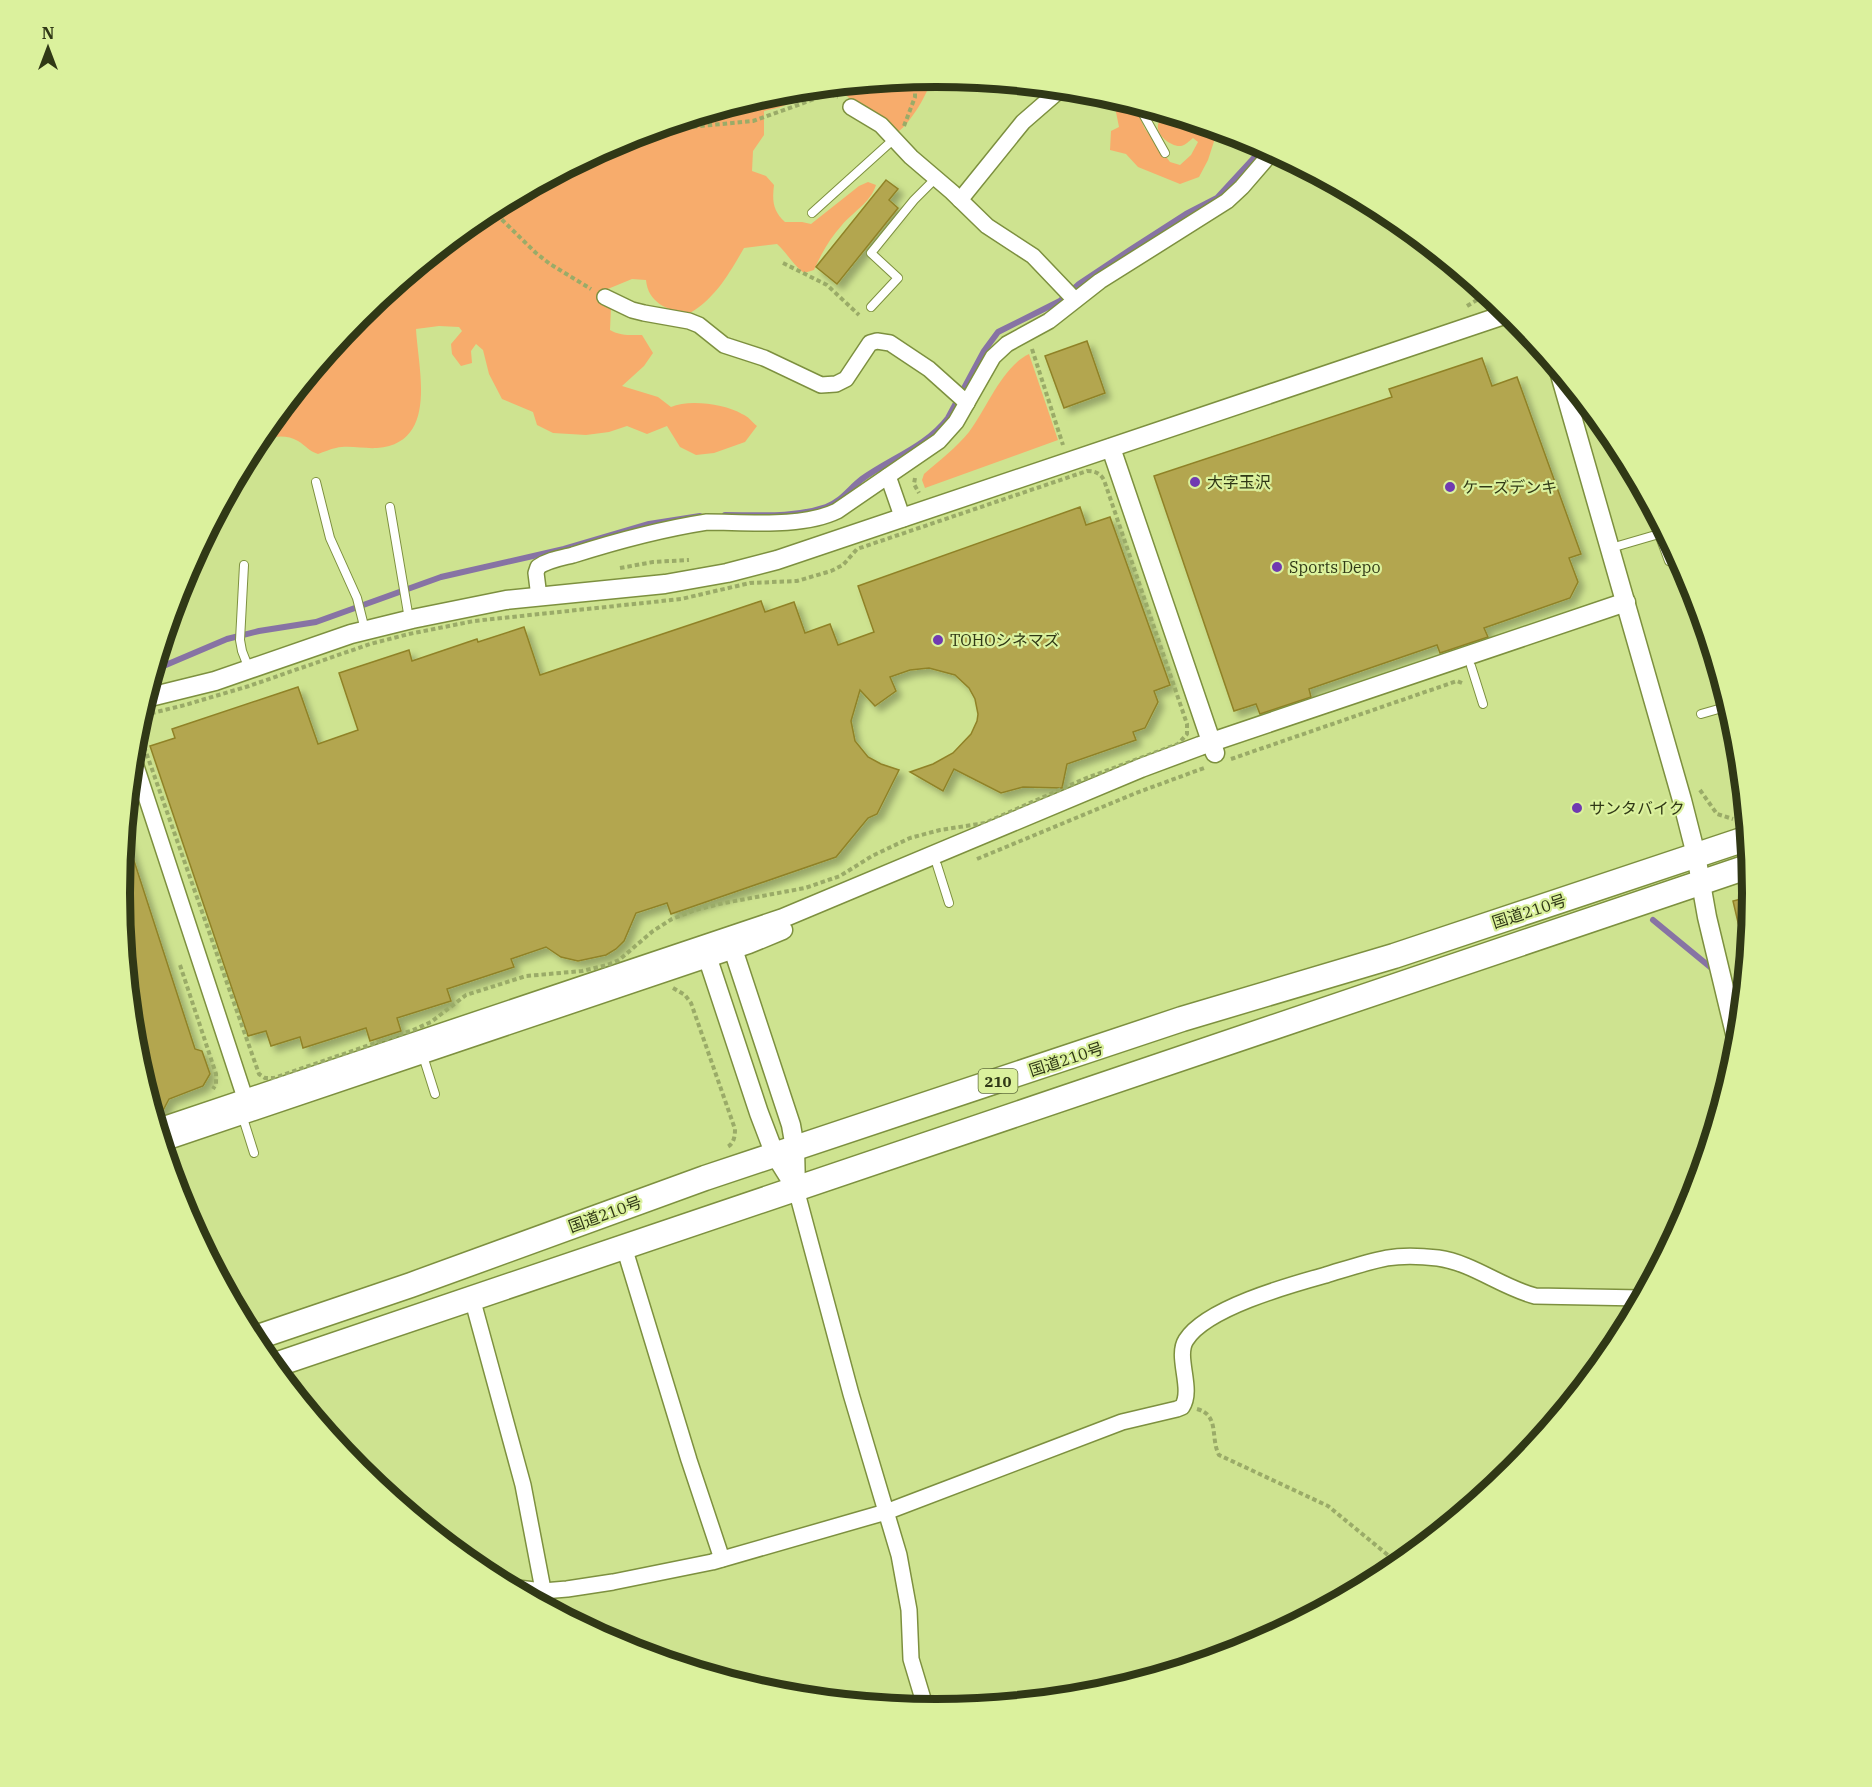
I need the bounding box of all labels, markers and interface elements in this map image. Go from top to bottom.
north arrow [18,18,78,78]
text: N [42,23,54,43]
place label: 大字玉沢 [1207,472,1271,492]
marker: 大字玉沢 [1188,475,1202,489]
place label: ケーズデンキ [1462,477,1557,497]
marker: ケーズデンキ [1443,480,1457,494]
place label: Sports Depo [1289,557,1381,577]
marker: Sports Depo [1270,560,1284,574]
place label: TOHOシネマズ [950,630,1060,650]
marker: TOHOシネマズ [931,633,945,647]
place label: サンタバイク [1589,798,1685,818]
marker: サンタバイク [1570,801,1584,815]
street label: 国道210号 [1489,890,1569,932]
street label: 国道210号 [1026,1038,1106,1080]
road number: 210 [978,1069,1018,1093]
street label: 国道210号 [565,1191,645,1237]

